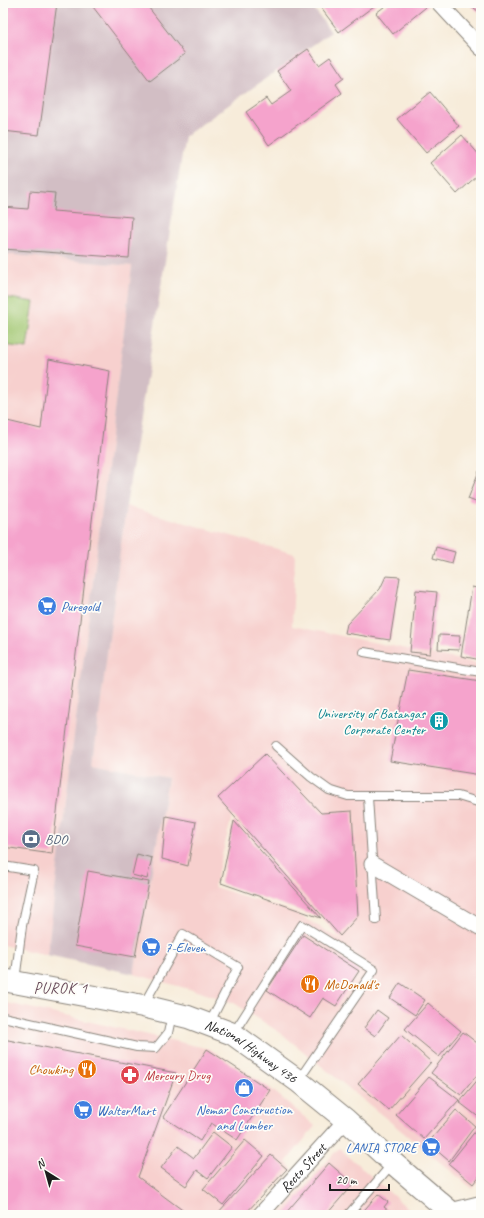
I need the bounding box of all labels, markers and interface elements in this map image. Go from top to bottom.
supermarket icon: Puregold [36,595,58,617]
place label: Puregold [61,598,102,615]
place label: University of Batangas Corporate Center [317,705,427,738]
building icon: University of Batangas Corporate Center [428,710,450,732]
bank icon: BDO [20,828,42,850]
place label: BDO [45,831,69,848]
supermarket icon: 7-Eleven [140,936,162,958]
place label: 7-Eleven [165,939,206,956]
restaurant icon: McDonald's [299,973,321,995]
place label: McDonald's [324,976,380,993]
district label: PUROK 1 [34,979,89,998]
street label: National Highway 436 [202,1016,301,1087]
restaurant icon: Chowking [76,1058,98,1080]
place label: Chowking [29,1061,74,1078]
pharmacy icon: Mercury Drug [119,1064,141,1086]
place label: Mercury Drug [144,1067,211,1084]
shop icon: Nemar Construction and Lumber [233,1077,255,1099]
supermarket icon: WalterMart [72,1099,94,1121]
place label: Nemar Construction and Lumber [196,1101,293,1134]
place label: WalterMart [97,1102,157,1119]
supermarket icon: LANIA STORE [420,1136,442,1158]
street label: Recto Street [277,1139,331,1196]
place label: LANIA STORE [346,1139,419,1156]
north arrow [26,1152,66,1192]
text: N [33,1155,49,1172]
scale bar [330,1166,389,1192]
text: 20 m [336,1172,358,1188]

